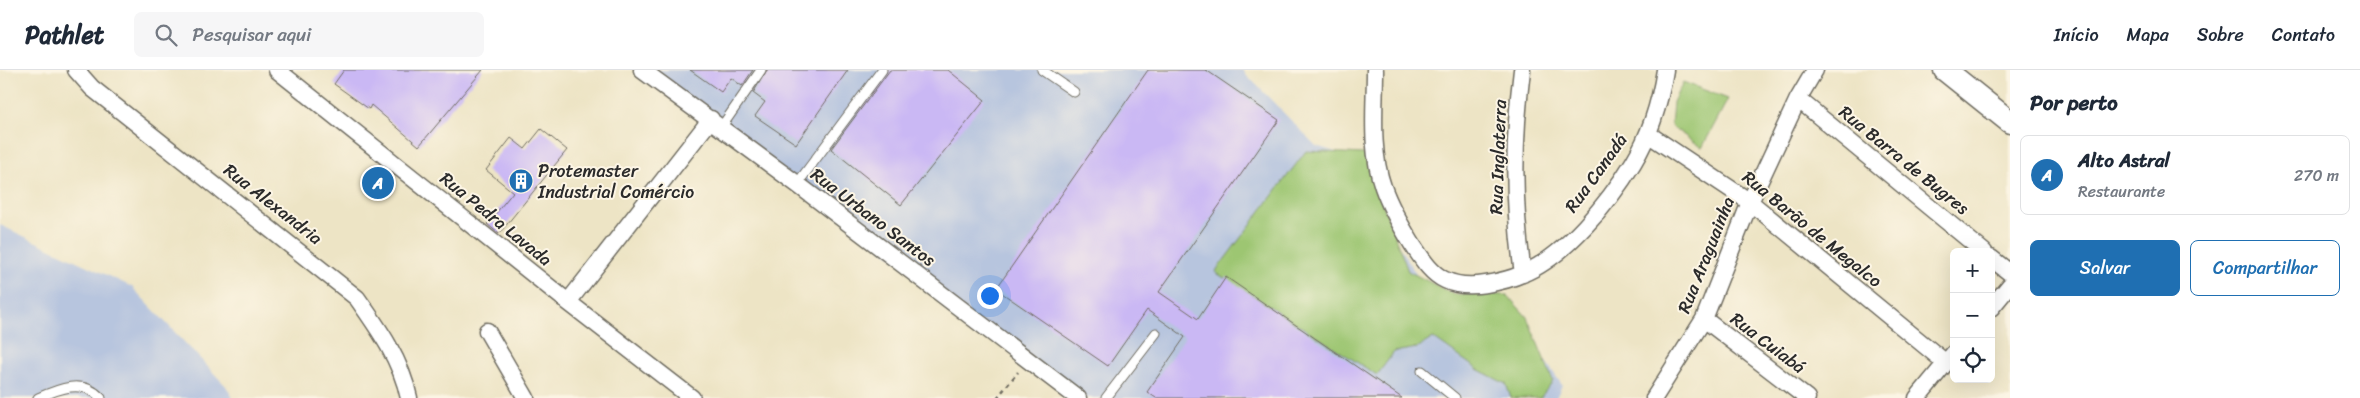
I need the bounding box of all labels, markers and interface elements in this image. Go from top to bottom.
search box [134,12,484,57]
text: Pathlet [25,14,104,56]
text: Pesquisar aqui [192,18,311,51]
text: Início [2054,19,2099,51]
text: Mapa [2127,19,2169,51]
text: Sobre [2197,19,2244,51]
text: Contato [2272,19,2335,51]
icon: search [152,21,180,49]
text: Por perto [2030,84,2118,122]
street label: Rua Barra de Bugres [1831,97,1977,223]
street label: Rua Inglaterra [1480,98,1516,215]
street label: Rua Canadá [1556,126,1636,220]
text: Alto Astral [2078,144,2170,177]
street label: Rua Alexandria [216,155,330,253]
place label: Protemaster Industrial Comércio [537,155,694,208]
street label: Rua Urbano Santos [803,159,943,275]
text: A [2042,161,2052,190]
text: 270 m [2294,161,2339,190]
street label: Rua Barão de Megalco [1735,162,1889,296]
street label: Rua Pedra Lavada [433,163,559,275]
pin: A [362,164,394,202]
building icon: Protemaster Industrial Comércio [508,168,534,194]
text: Restaurante [2078,177,2165,206]
street label: Rua Araguainha [1668,192,1744,318]
button: Salvar [2030,240,2180,296]
button: Compartilhar [2190,240,2340,296]
map controls [1950,248,1995,383]
button: + [1950,248,1995,293]
your location [977,283,1003,309]
button: − [1950,293,1995,338]
street label: Rua Cuiabá [1723,304,1813,382]
button: locate [1950,338,1995,383]

